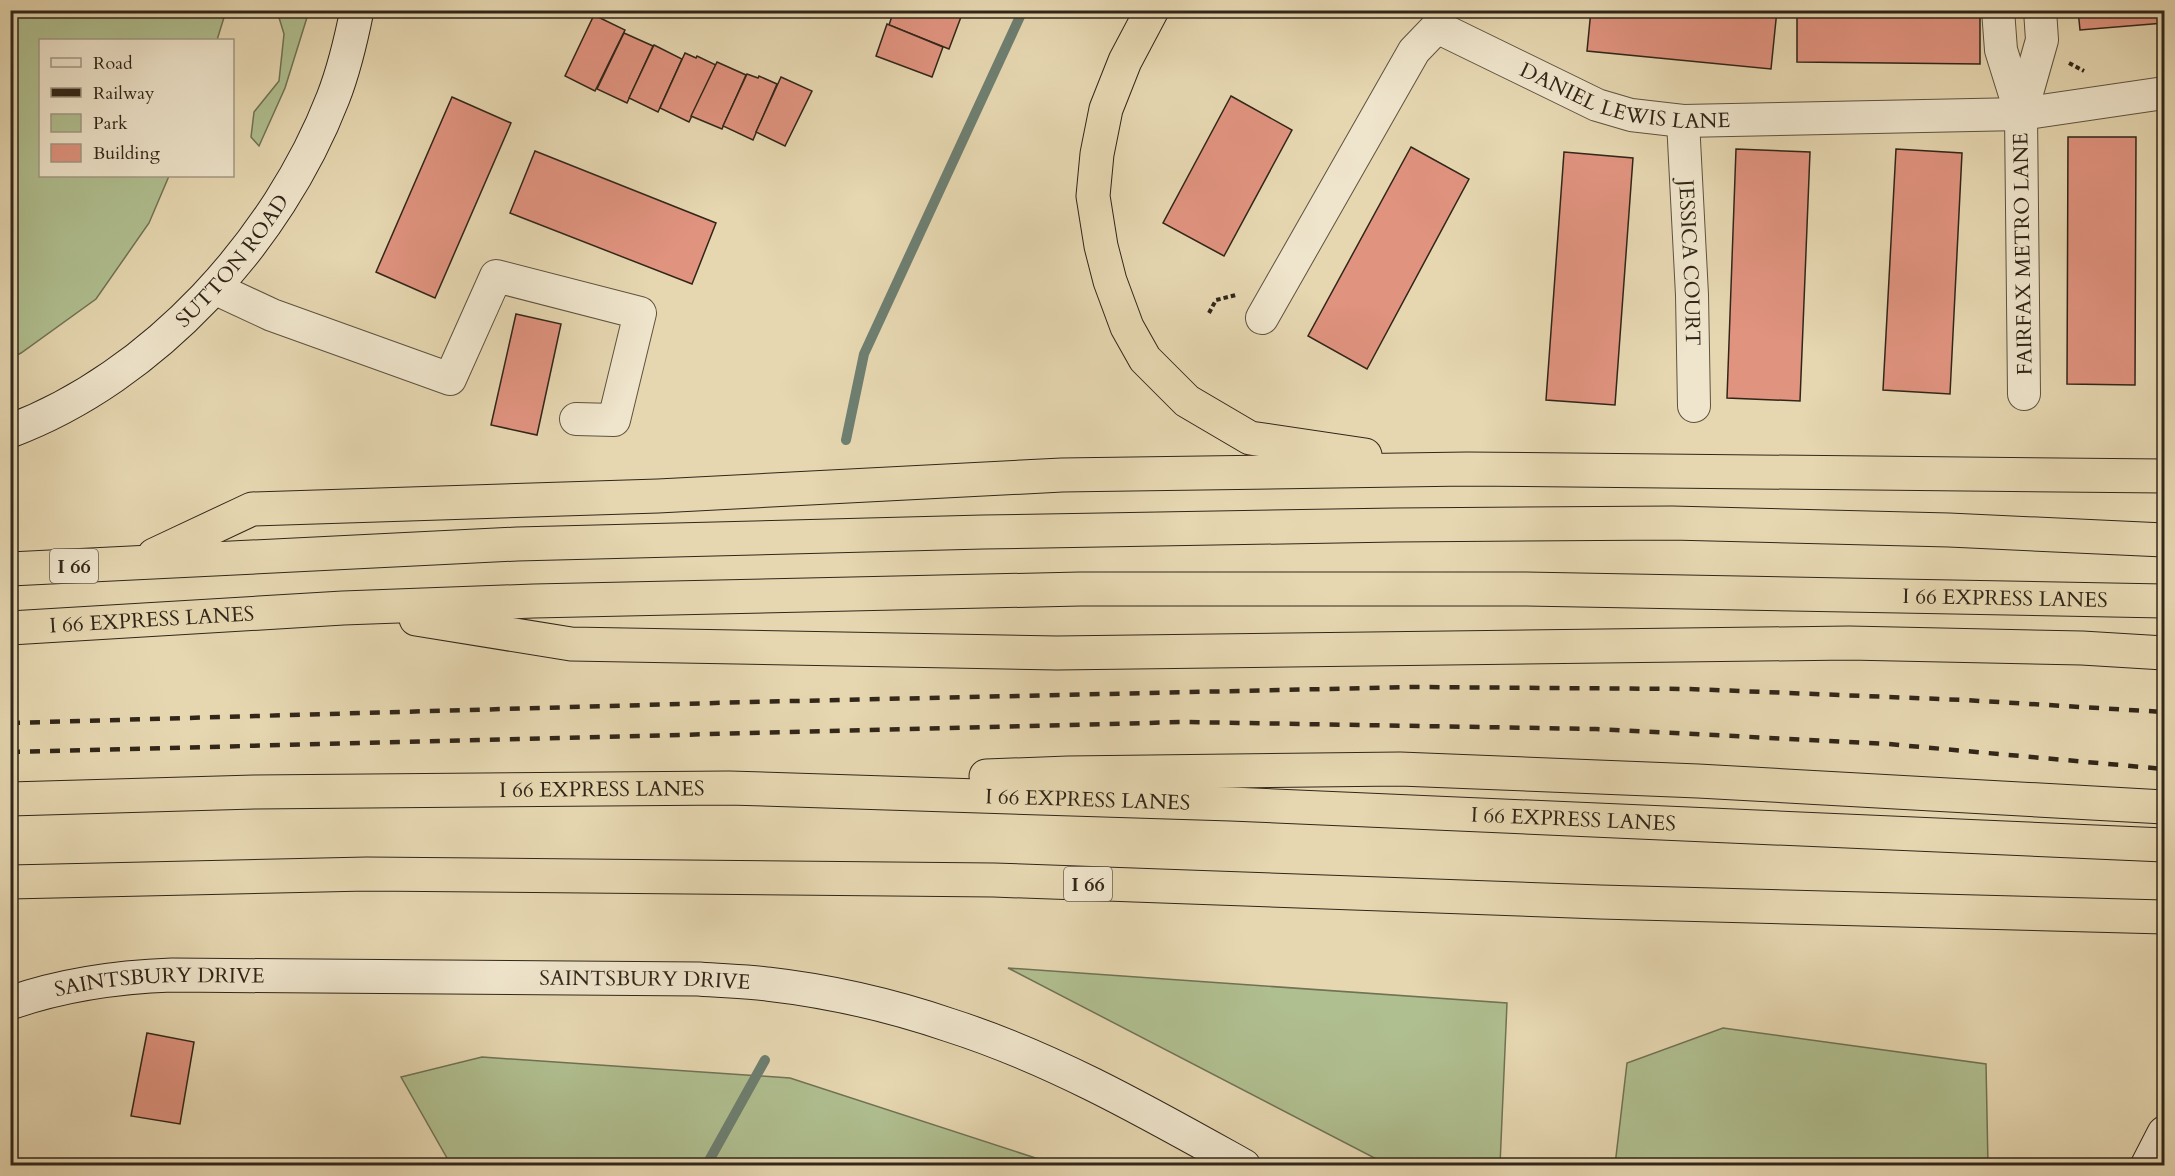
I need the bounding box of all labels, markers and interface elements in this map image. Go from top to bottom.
legend [39,39,234,177]
text: Road [93,51,133,76]
street label: DANIEL LEWIS LANE [1515,55,1731,136]
text: Railway [93,81,155,106]
text: Park [93,111,128,136]
street label: FAIRFAX METRO LANE [2006,132,2040,376]
text: Building [93,141,161,166]
street label: JESSICA COURT [1671,176,1707,346]
street label: SUTTON ROAD [169,188,296,334]
road number: I 66 [50,549,98,583]
street label: I 66 EXPRESS LANES [1902,582,2108,614]
street label: I 66 EXPRESS LANES [48,599,255,640]
street label: I 66 EXPRESS LANES [499,774,705,804]
street label: I 66 EXPRESS LANES [985,782,1191,817]
street label: I 66 EXPRESS LANES [1470,800,1676,838]
road number: I 66 [1064,867,1112,901]
street label: SAINTSBURY DRIVE [51,960,265,1004]
street label: SAINTSBURY DRIVE [539,963,751,997]

